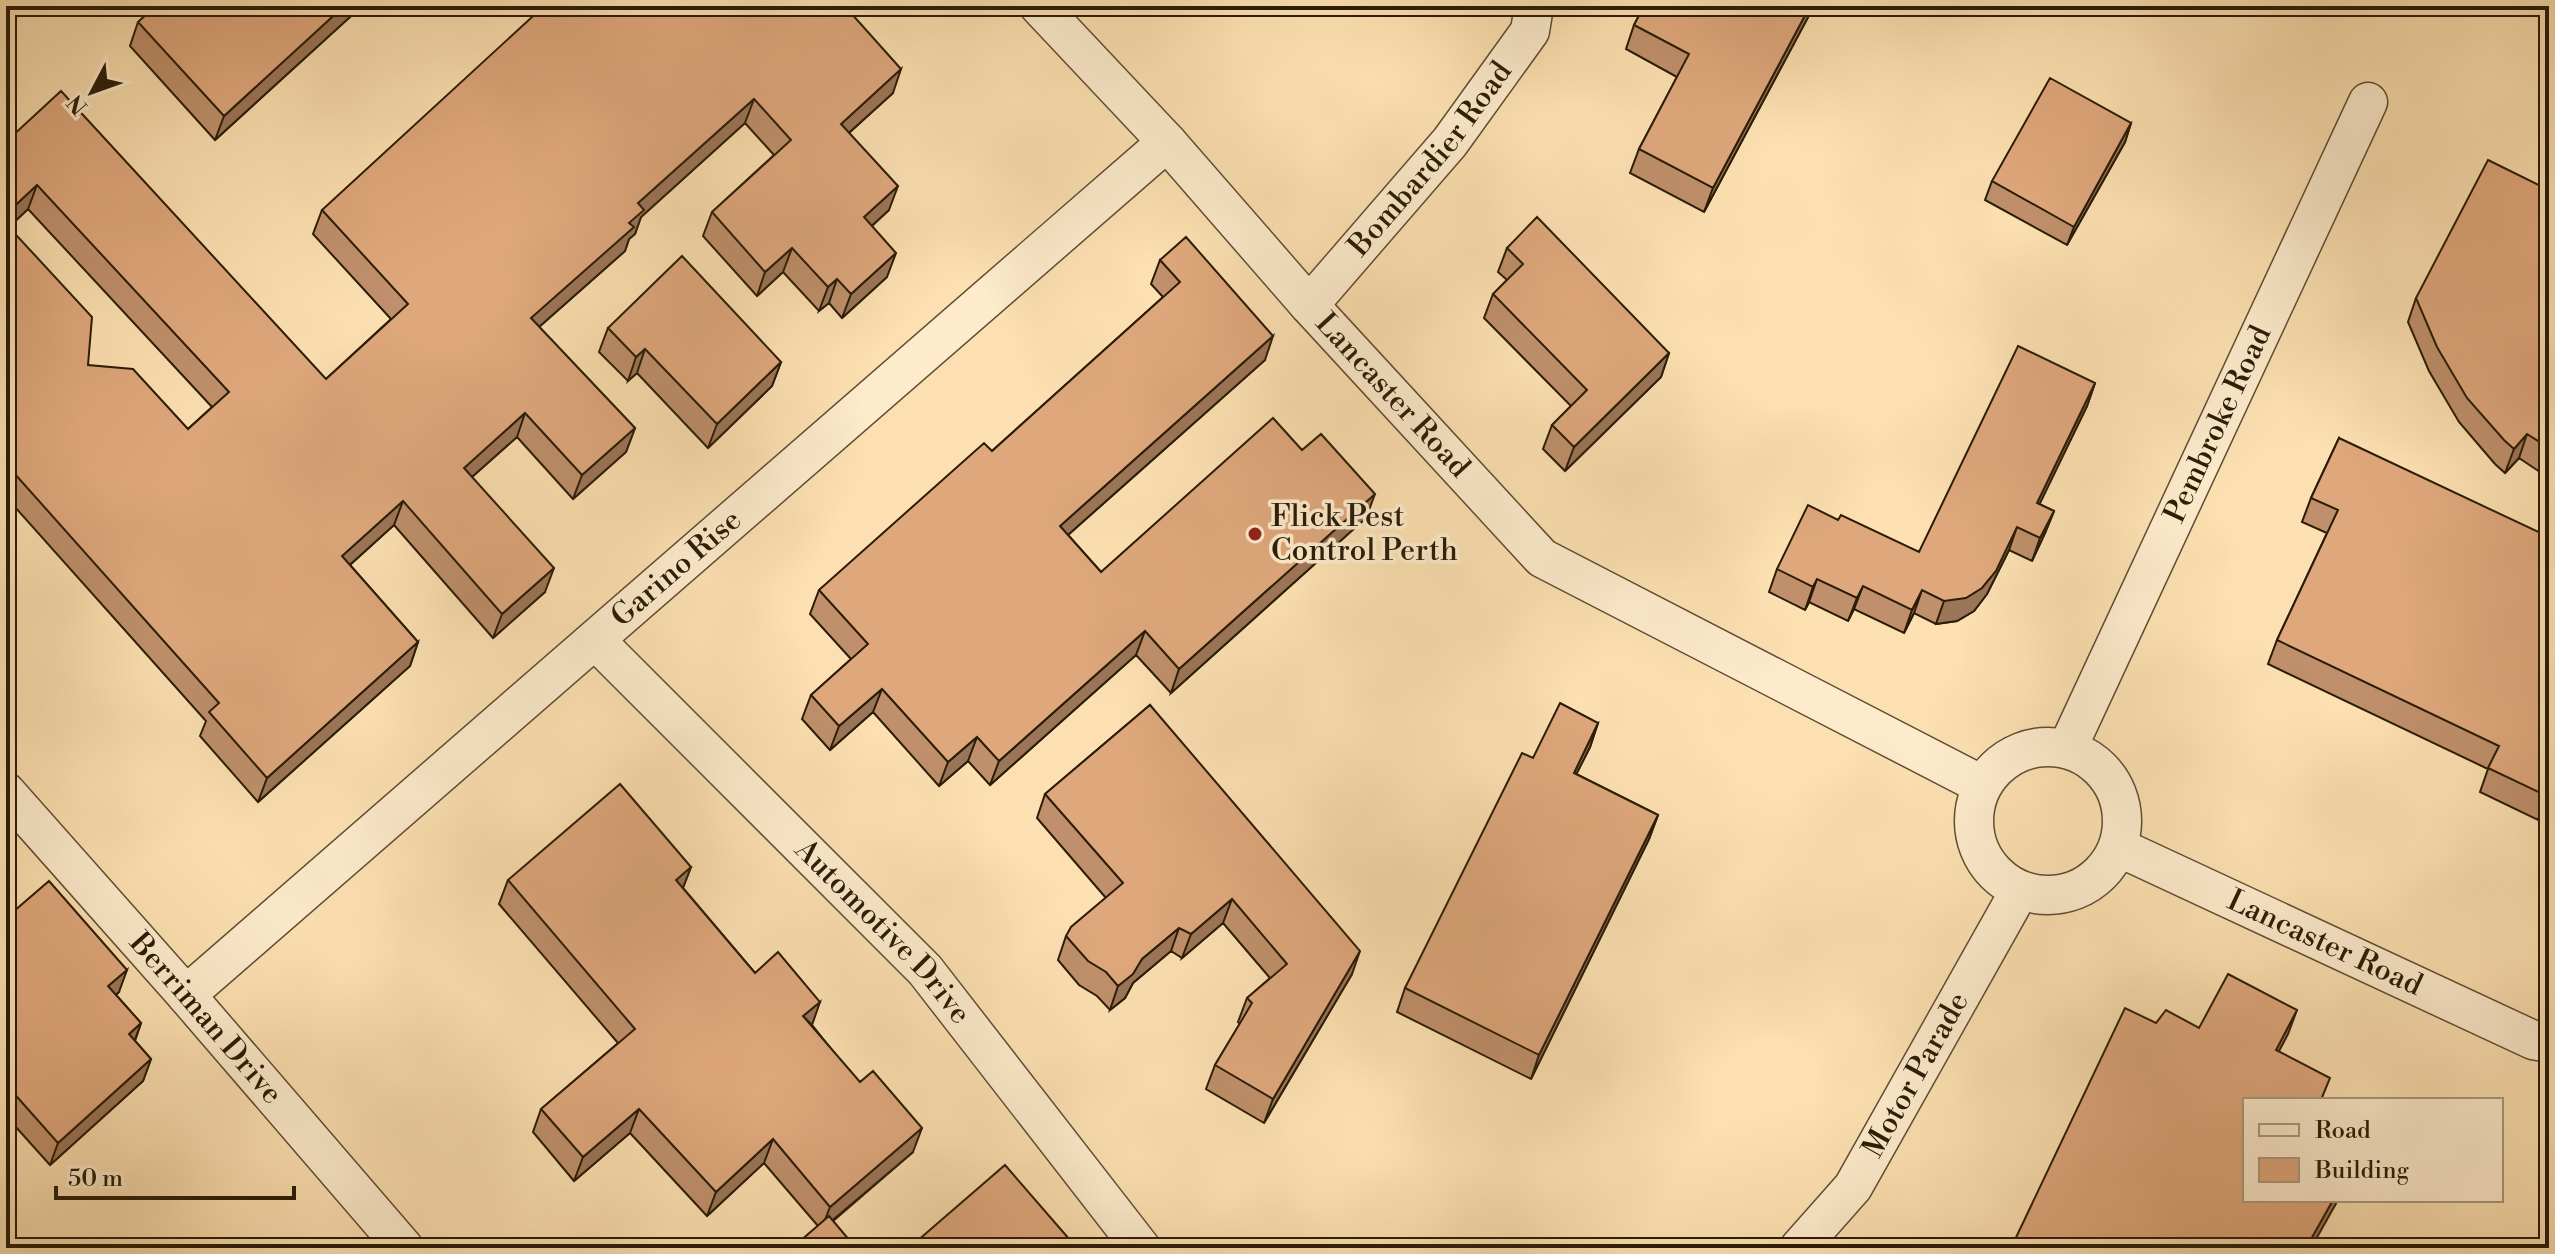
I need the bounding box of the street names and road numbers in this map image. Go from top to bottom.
street label: Bombardier Road [1340,54,1521,265]
street label: Lancaster Road [1307,305,1478,486]
street label: Pembroke Road [2156,320,2280,529]
street label: Garino Rise [603,501,750,636]
street label: Automotive Drive [786,831,979,1032]
street label: Lancaster Road [2221,881,2428,1005]
street label: Berriman Drive [120,924,291,1112]
street label: Motor Parade [1854,986,1978,1164]

